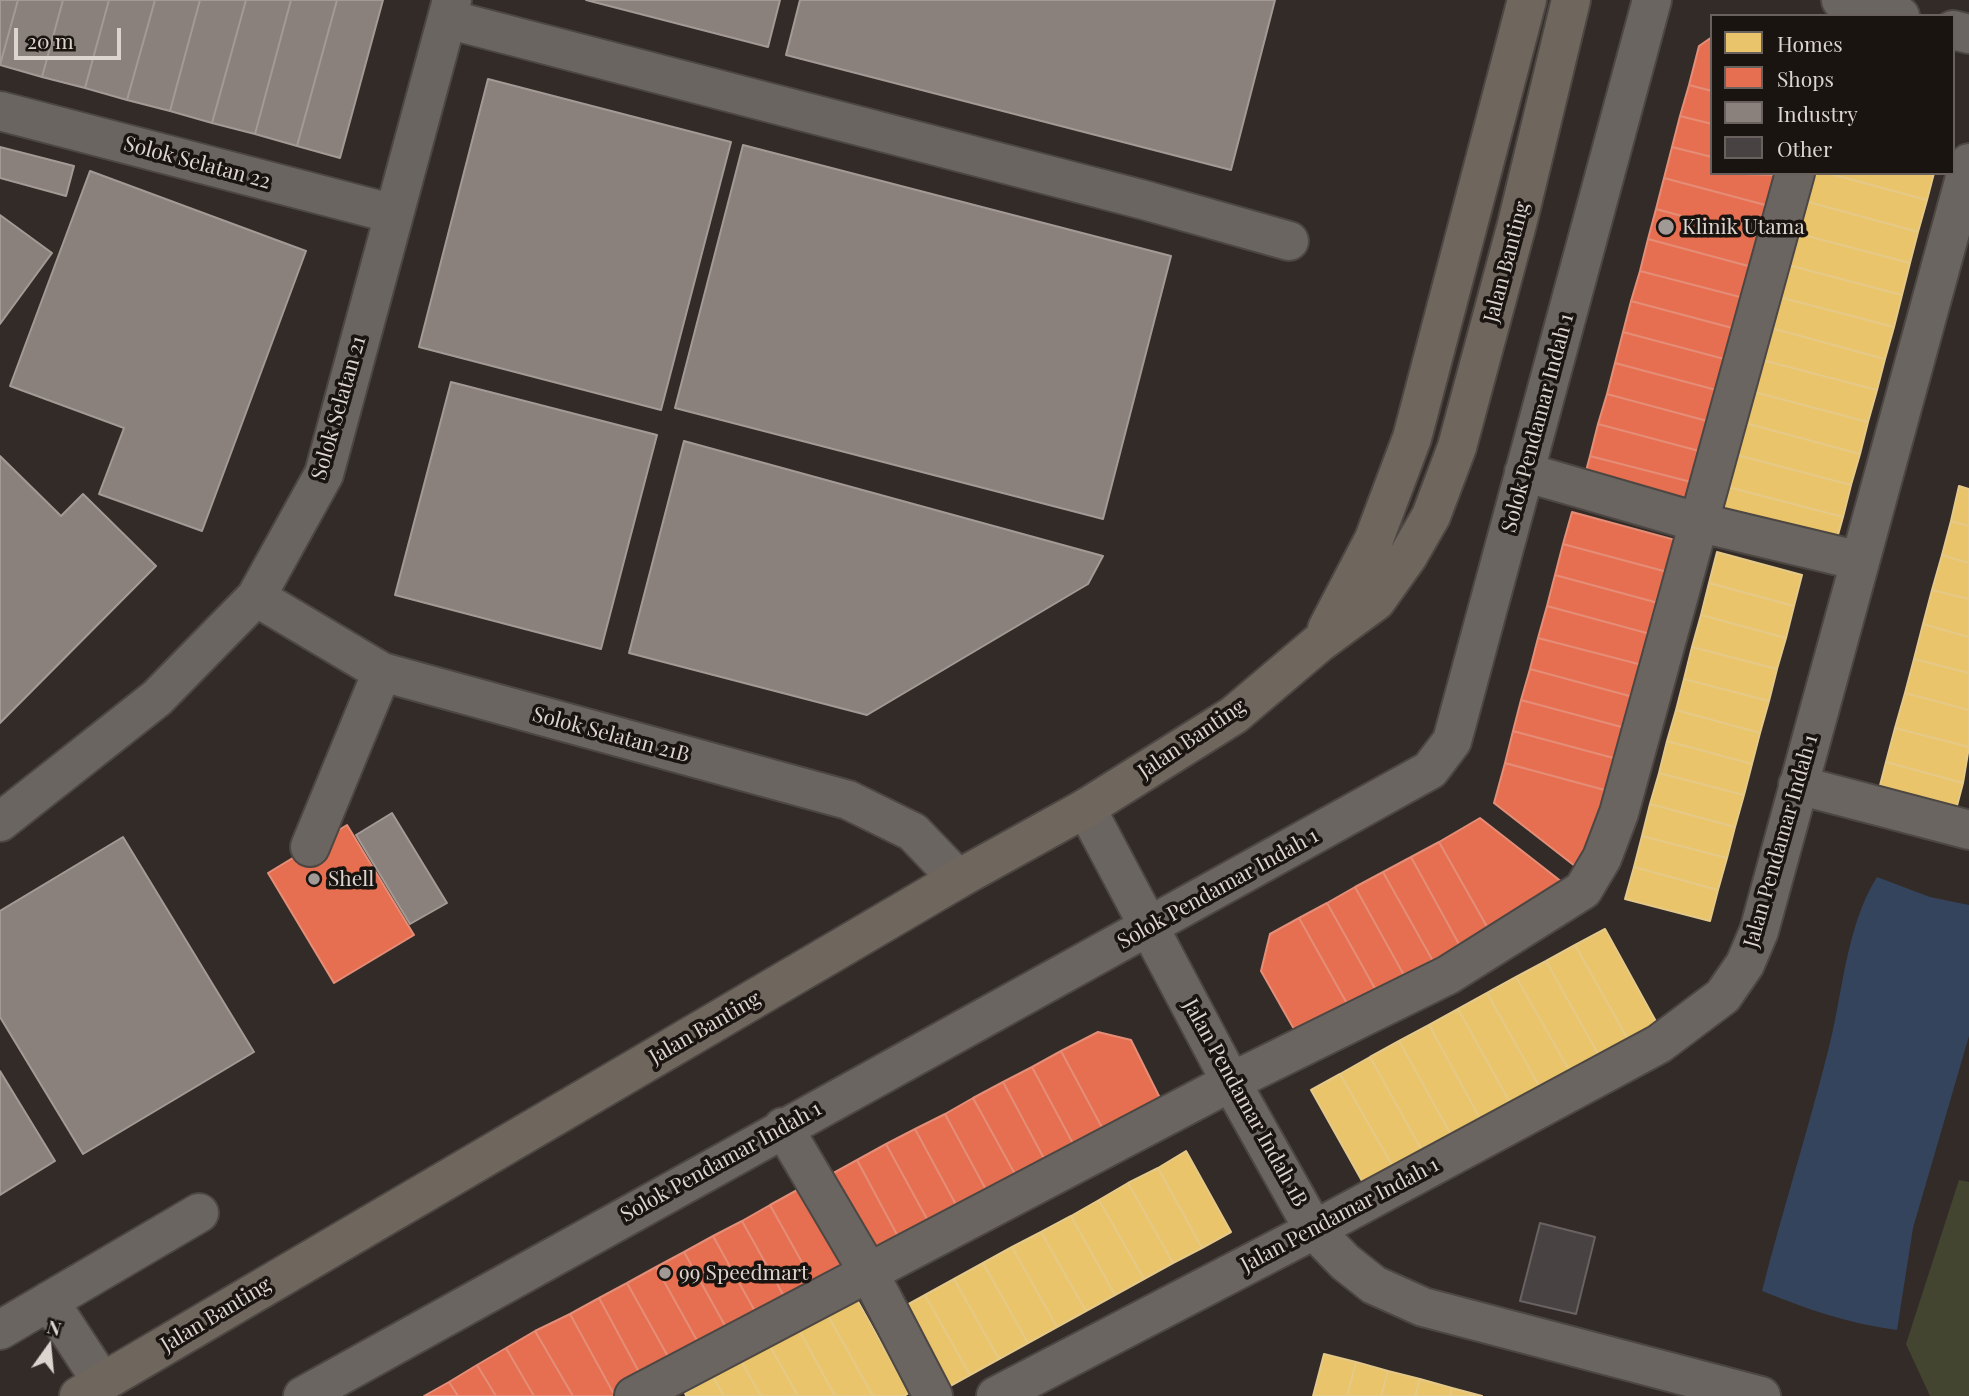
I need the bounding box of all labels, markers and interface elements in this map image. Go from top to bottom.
scale bar [18,14,124,58]
legend [1710,14,1955,175]
text: 20 m [27,26,74,54]
text: Homes [1777,29,1843,57]
text: Shops [1777,64,1834,92]
text: Industry [1777,99,1858,127]
street label: Solok Selatan 22 [121,131,273,195]
text: Other [1777,134,1832,162]
street label: Jalan Banting [1479,199,1535,325]
place label: Klinik Utama [1682,214,1805,240]
marker: Klinik Utama [1656,217,1676,237]
street label: Solok Pendamar Indah 1 [1497,311,1579,535]
street label: Solok Selatan 21 [306,333,372,483]
street label: Jalan Banting [1133,694,1251,784]
street label: Solok Selatan 21B [530,702,692,768]
street label: Jalan Pendamar Indah 1 [1739,732,1823,950]
street label: Solok Pendamar Indah 1 [1113,823,1323,955]
place label: Shell [328,866,374,892]
marker: Shell [306,871,322,887]
street label: Jalan Banting [645,986,765,1070]
street label: Jalan Pendamar Indah 1B [1177,995,1313,1211]
street label: Solok Pendamar Indah 1 [616,1096,826,1228]
street label: Jalan Pendamar Indah 1 [1237,1152,1443,1278]
place label: 99 Speedmart [679,1260,808,1286]
marker: 99 Speedmart [657,1265,673,1281]
street label: Jalan Banting [156,1272,276,1358]
north arrow [14,1312,84,1382]
text: N [44,1312,64,1341]

